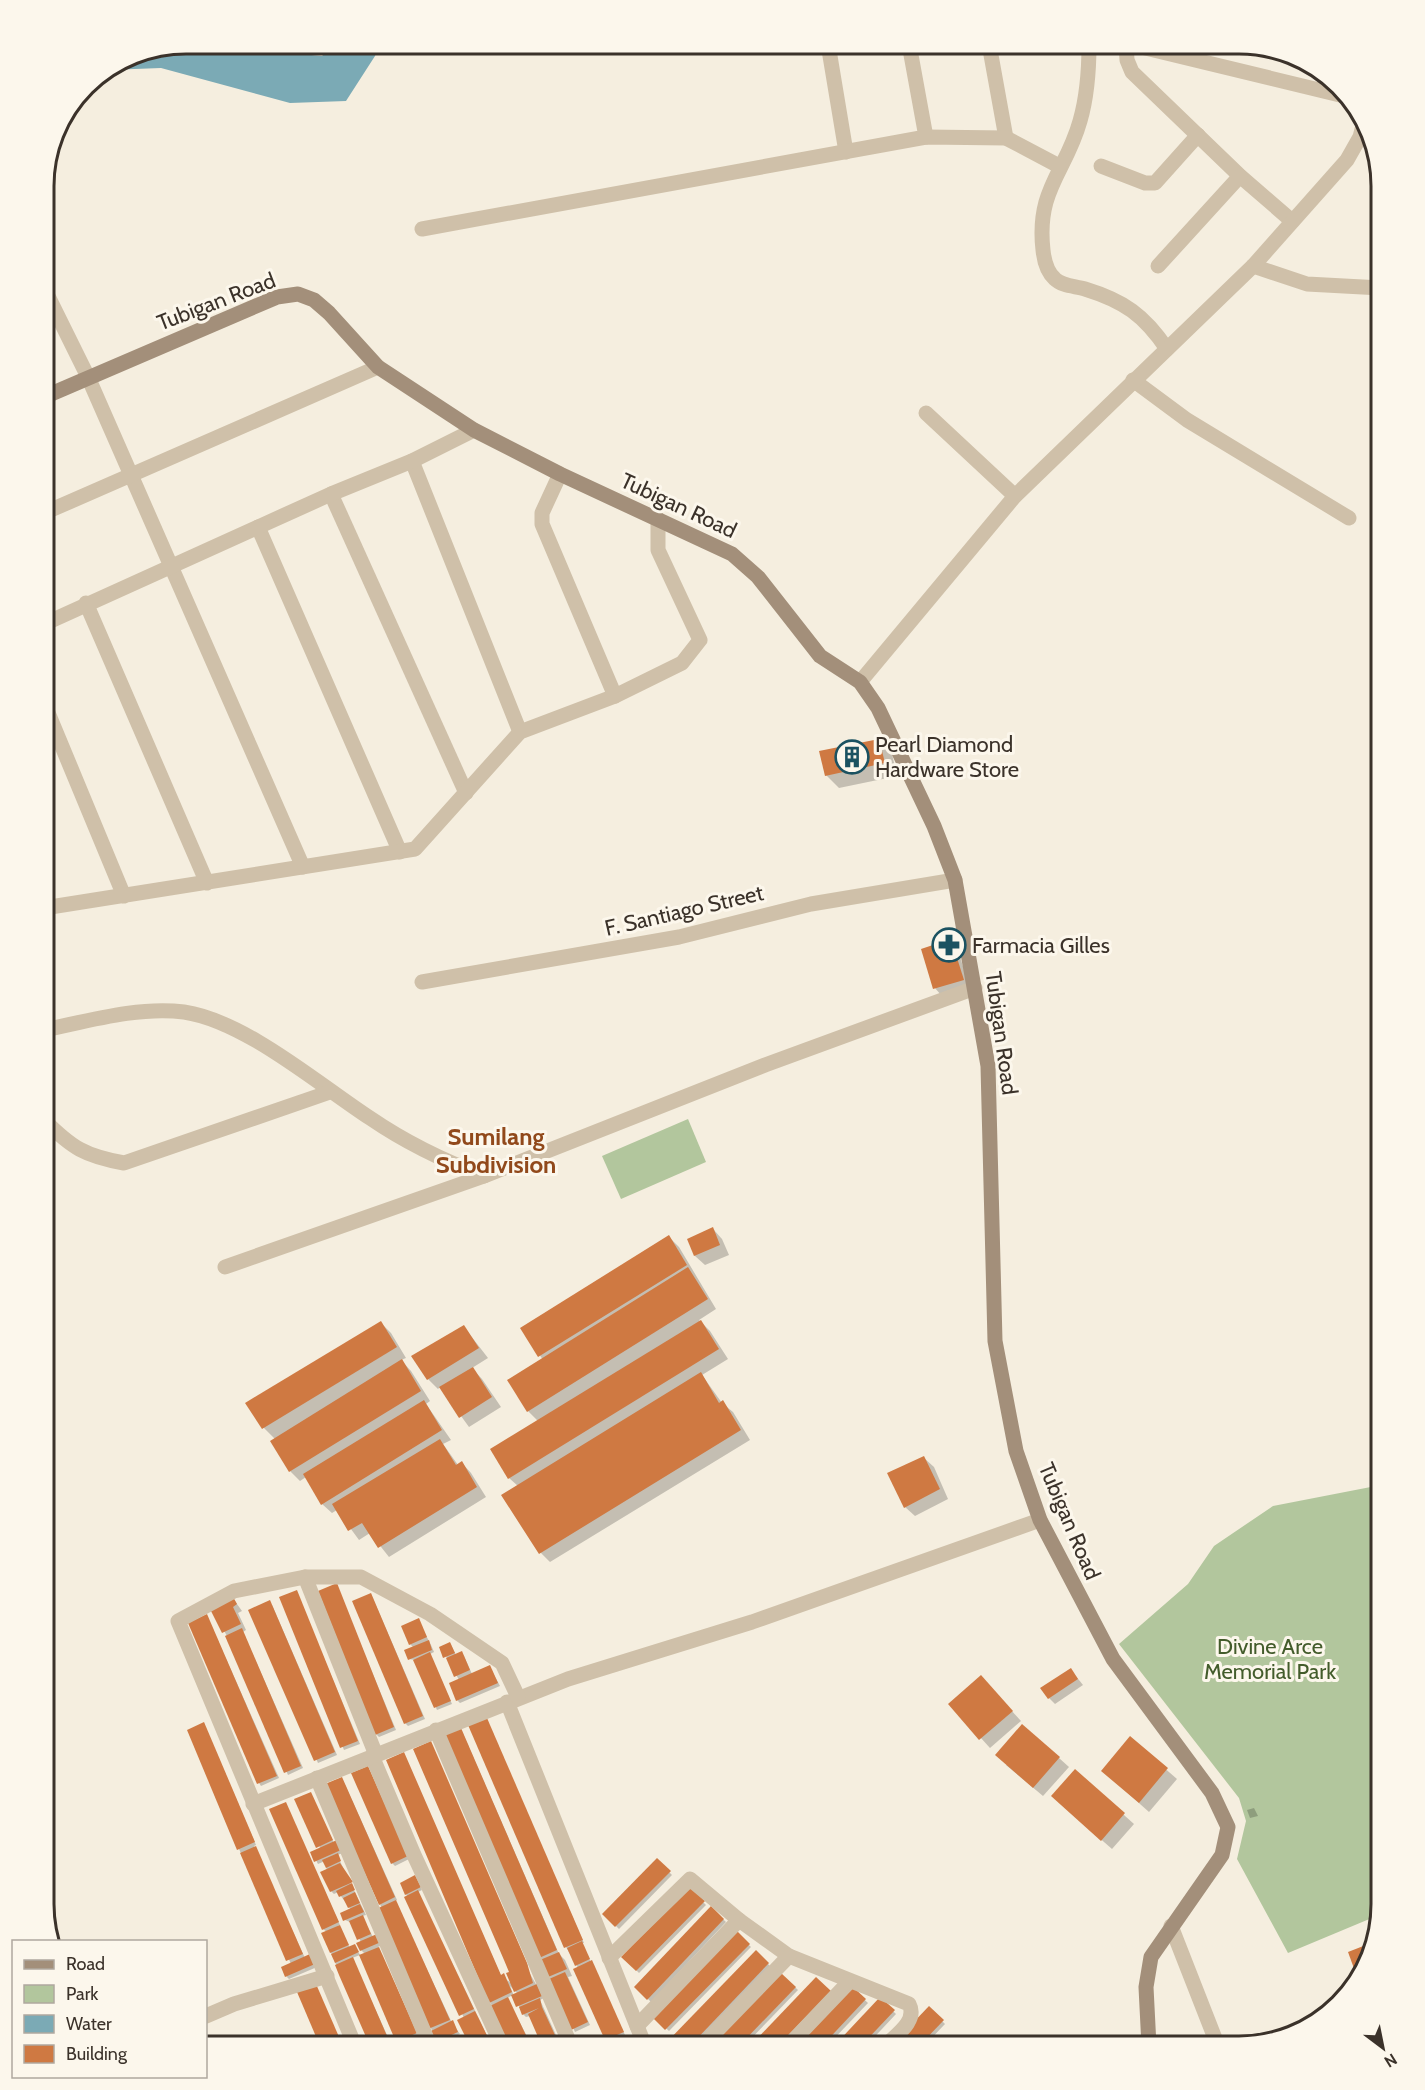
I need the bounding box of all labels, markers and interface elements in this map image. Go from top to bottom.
street label: Tubigan Road [153,267,279,336]
street label: Tubigan Road [617,467,741,544]
place label: Pearl Diamond Hardware Store [875,731,1019,783]
building icon: Pearl Diamond Hardware Store [834,739,870,775]
street label: F. Santiago Street [602,879,767,942]
pharmacy icon: Farmacia Gilles [931,927,967,963]
place label: Farmacia Gilles [972,932,1110,959]
street label: Tubigan Road [979,969,1024,1097]
district label: Sumilang Subdivision [436,1122,556,1179]
street label: Tubigan Road [1033,1459,1106,1584]
park label: Divine Arce Memorial Park [1204,1633,1336,1685]
legend [12,1940,207,2078]
text: Road [66,1953,105,1975]
text: Park [66,1983,99,2005]
text: Water [66,2013,112,2035]
north arrow [1353,2018,1413,2078]
text: Building [66,2043,128,2065]
text: N [1381,2049,1401,2071]

